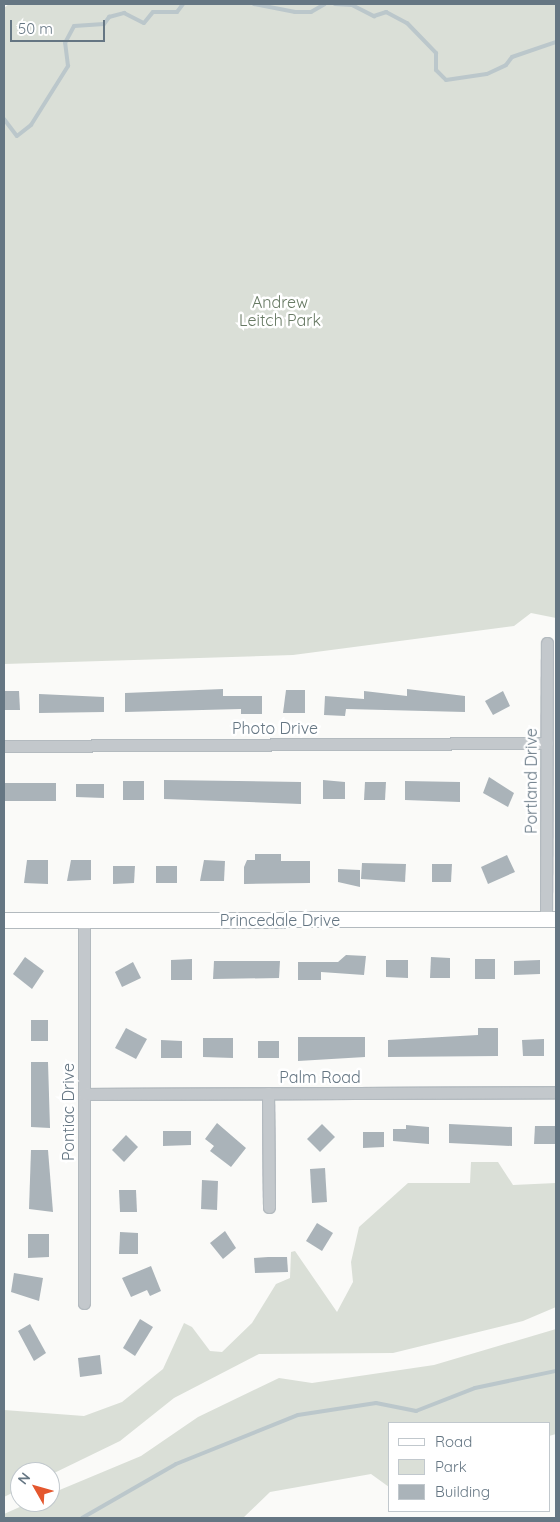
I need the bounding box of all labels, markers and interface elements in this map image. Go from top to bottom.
scale bar [12,10,108,42]
text: 50 m [18,19,53,38]
park label: Andrew Leitch Park [239,292,321,330]
street label: Photo Drive [232,718,318,738]
street label: Portland Drive [521,728,541,834]
street label: Princedale Drive [220,910,340,930]
street label: Pontiac Drive [58,1063,78,1161]
street label: Palm Road [279,1067,361,1087]
legend [388,1422,550,1512]
text: Road [435,1432,472,1451]
text: Park [435,1457,467,1476]
north arrow [10,1462,60,1512]
text: N [14,1469,34,1488]
text: Building [435,1482,490,1501]

